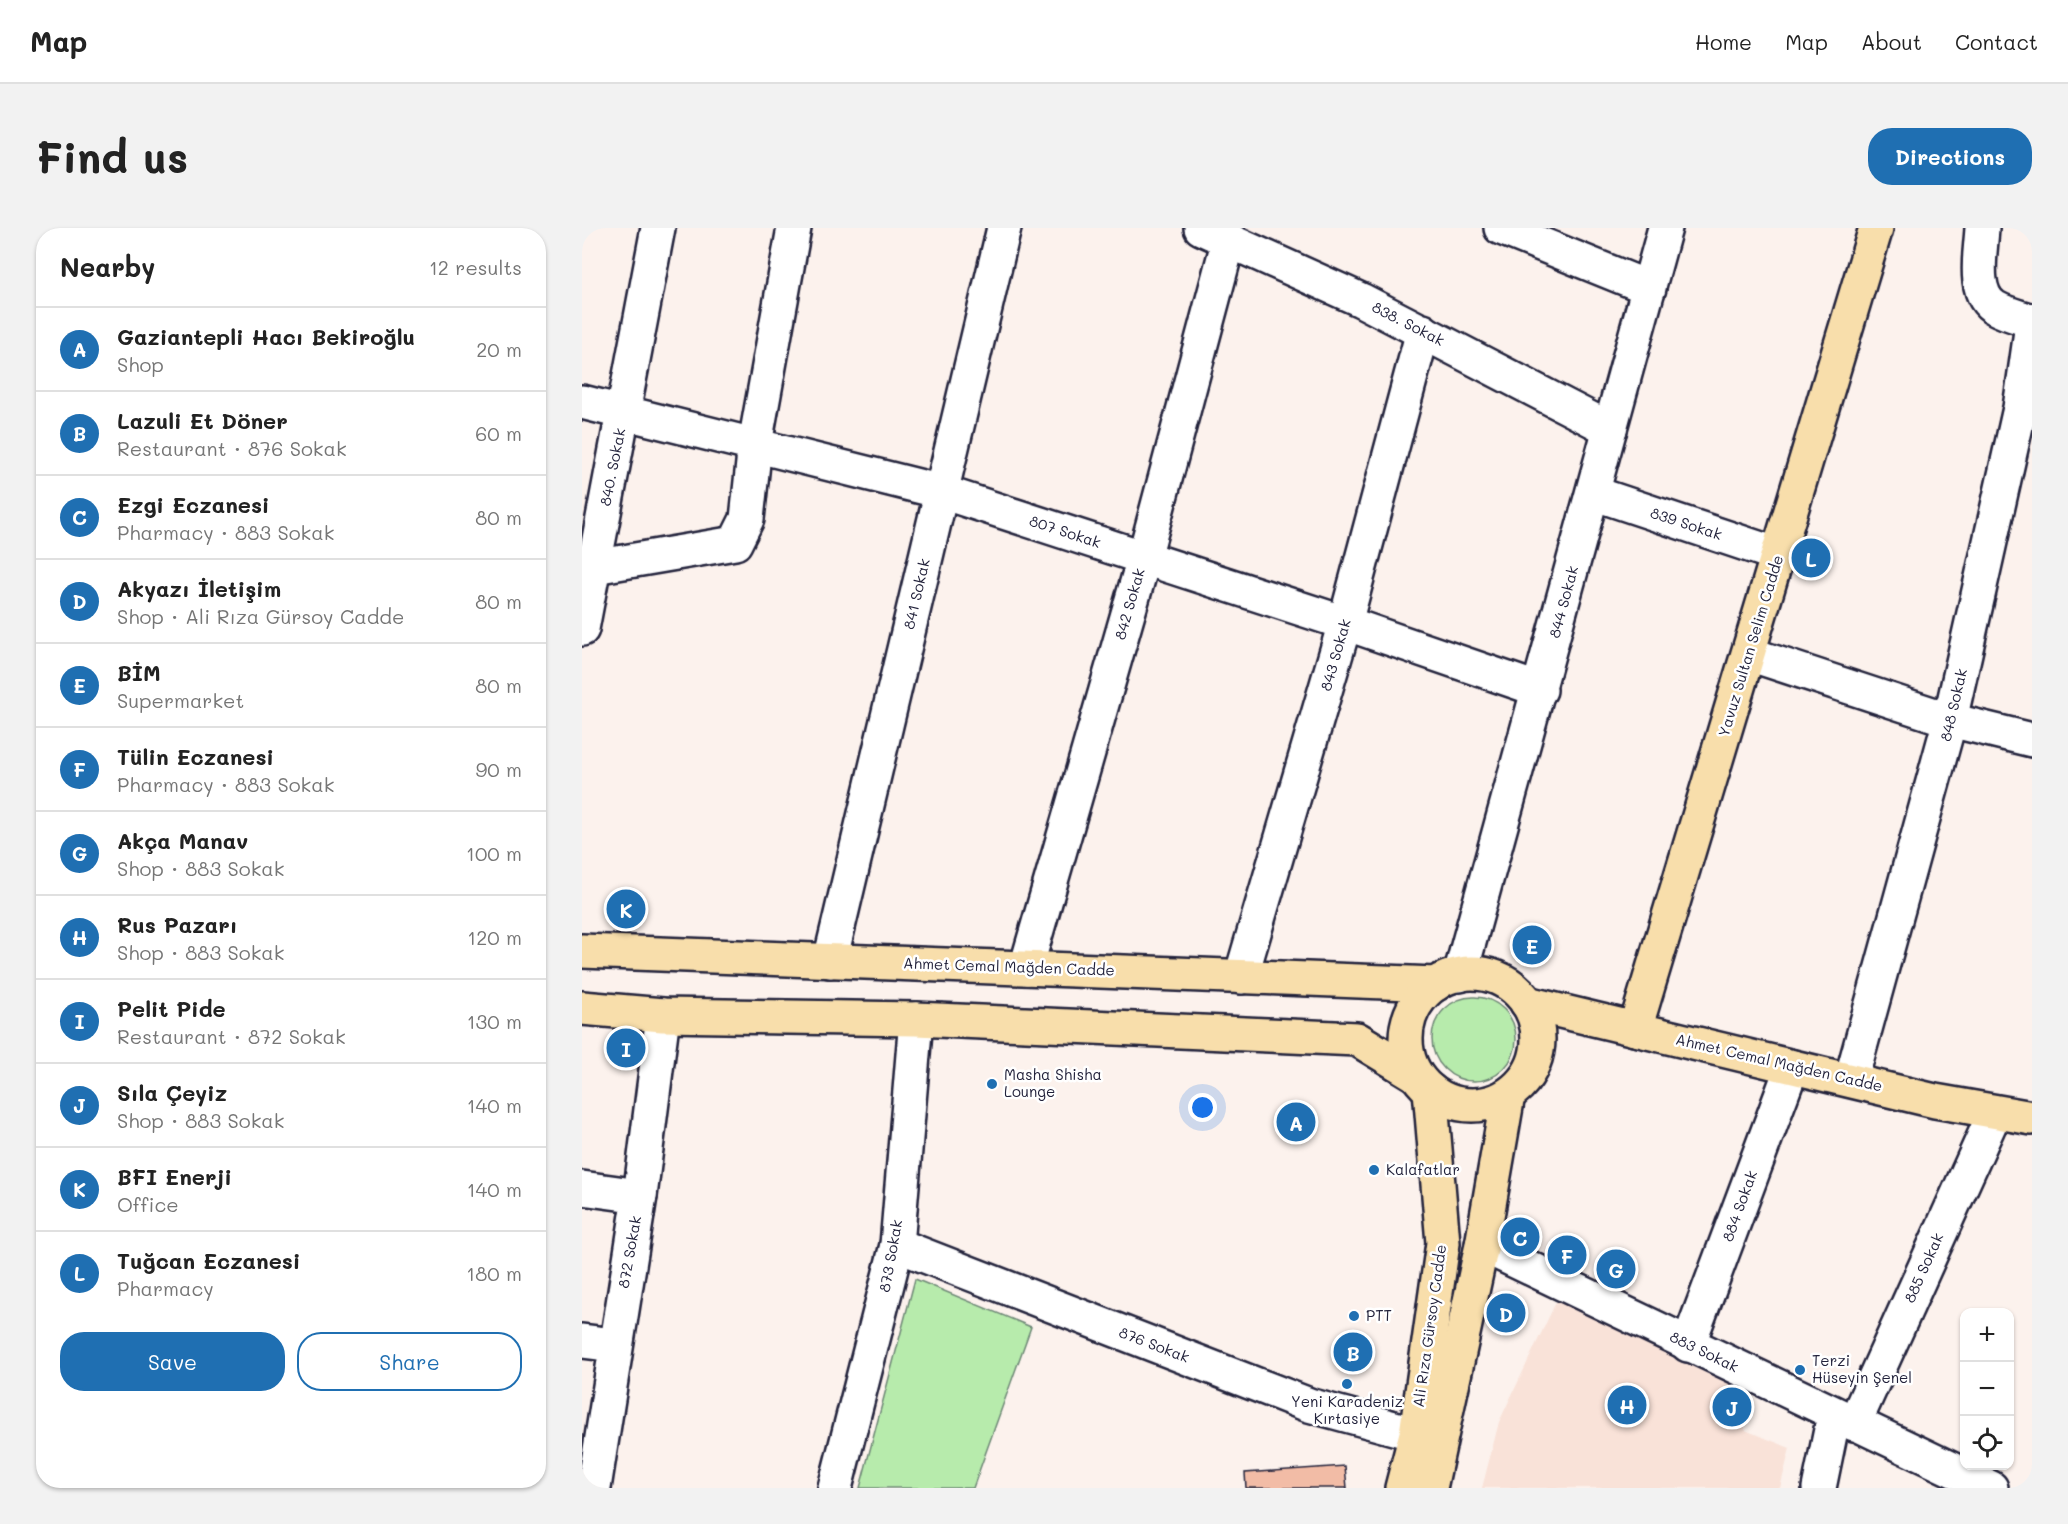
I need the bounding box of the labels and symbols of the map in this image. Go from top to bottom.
street label: 838. Sokak [1369,296,1448,350]
street label: 840. Sokak [595,426,629,507]
street label: 839 Sokak [1648,502,1725,544]
street label: 807 Sokak [1027,510,1104,552]
pin: L [1792,536,1830,580]
street label: Yavuz Sultan Selim Cadde [1713,552,1787,739]
street label: 841 Sokak [898,556,934,631]
street label: 844 Sokak [1544,563,1582,640]
street label: 842 Sokak [1109,566,1149,642]
street label: 843 Sokak [1315,616,1355,693]
street label: 848 Sokak [1935,666,1971,743]
pin: K [606,886,645,932]
pin: E [1512,922,1552,968]
street label: Ahmet Cemal Mağden Cadde [903,952,1115,980]
pin: I [606,1026,645,1070]
street label: Ahmet Cemal Mağden Cadde [1674,1028,1885,1096]
place label: Masha Shisha Lounge [1004,1064,1102,1101]
marker: Masha Shisha Lounge [985,1077,999,1091]
your location [1188,1093,1217,1122]
pin: A [1276,1100,1316,1144]
place label: Kalafatlar [1386,1159,1460,1179]
marker: Kalafatlar [1367,1163,1381,1177]
street label: 884 Sokak [1717,1167,1761,1244]
street label: 872 Sokak [613,1214,645,1290]
pin: C [1500,1214,1540,1260]
street label: 873 Sokak [874,1218,906,1294]
street label: 885 Sokak [1899,1230,1947,1306]
pin: F [1548,1232,1586,1278]
street label: Ali Rıza Gürsoy Cadde [1408,1243,1450,1409]
pin: G [1596,1246,1636,1292]
pin: D [1486,1290,1526,1336]
place label: PTT [1366,1305,1392,1325]
marker: PTT [1347,1309,1361,1323]
street label: 876 Sokak [1116,1321,1192,1367]
street label: 883 Sokak [1667,1326,1742,1376]
pin: B [1334,1330,1372,1374]
place label: Terzi Hüseyin Şenel [1812,1350,1912,1387]
marker: Terzi Hüseyin Şenel [1793,1363,1807,1377]
marker: Yeni Karadeniz Kırtasiye [1340,1377,1354,1391]
pin: H [1608,1382,1646,1428]
pin: J [1712,1384,1752,1430]
place label: Yeni Karadeniz Kırtasiye [1291,1391,1403,1428]

